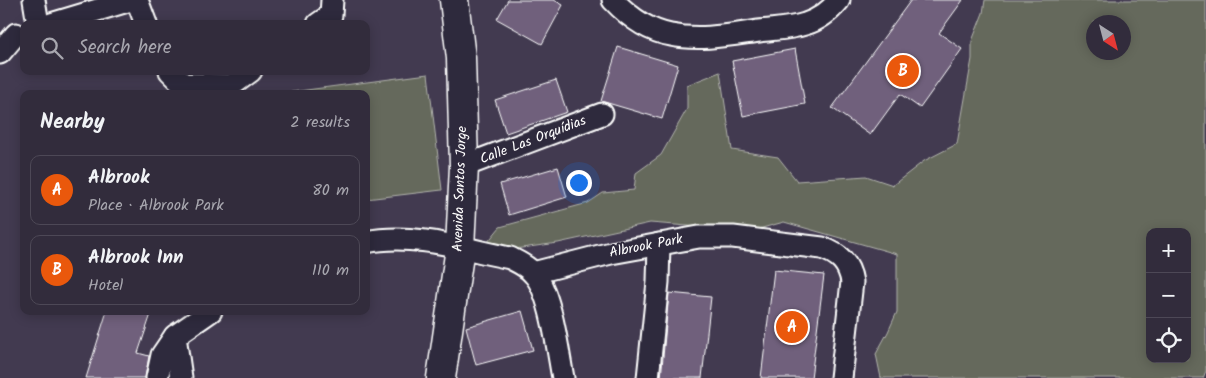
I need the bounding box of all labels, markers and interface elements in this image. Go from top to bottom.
north arrow [1086,15,1131,60]
search box [20,20,370,75]
text: Search here [78,33,172,63]
icon: search [38,34,66,62]
pin: B [887,52,919,90]
text: Nearby [40,106,105,139]
text: 2 results [290,110,350,135]
street label: Calle Las Orquídias [477,110,589,170]
street label: Avenida Santos Jorge [447,125,473,252]
text: Albrook [88,163,149,193]
your location [566,170,592,196]
text: A [52,178,62,203]
text: 80 m [312,178,349,203]
text: Place · Albrook Park [88,193,224,218]
street label: Albrook Park [607,228,685,264]
map controls [1146,228,1191,363]
button: + [1146,228,1191,273]
text: Albrook Inn [88,243,184,273]
text: B [52,258,62,283]
text: 110 m [312,258,349,283]
text: Hotel [88,273,123,298]
button: − [1146,273,1191,318]
pin: A [776,308,808,346]
button: locate [1146,318,1191,363]

